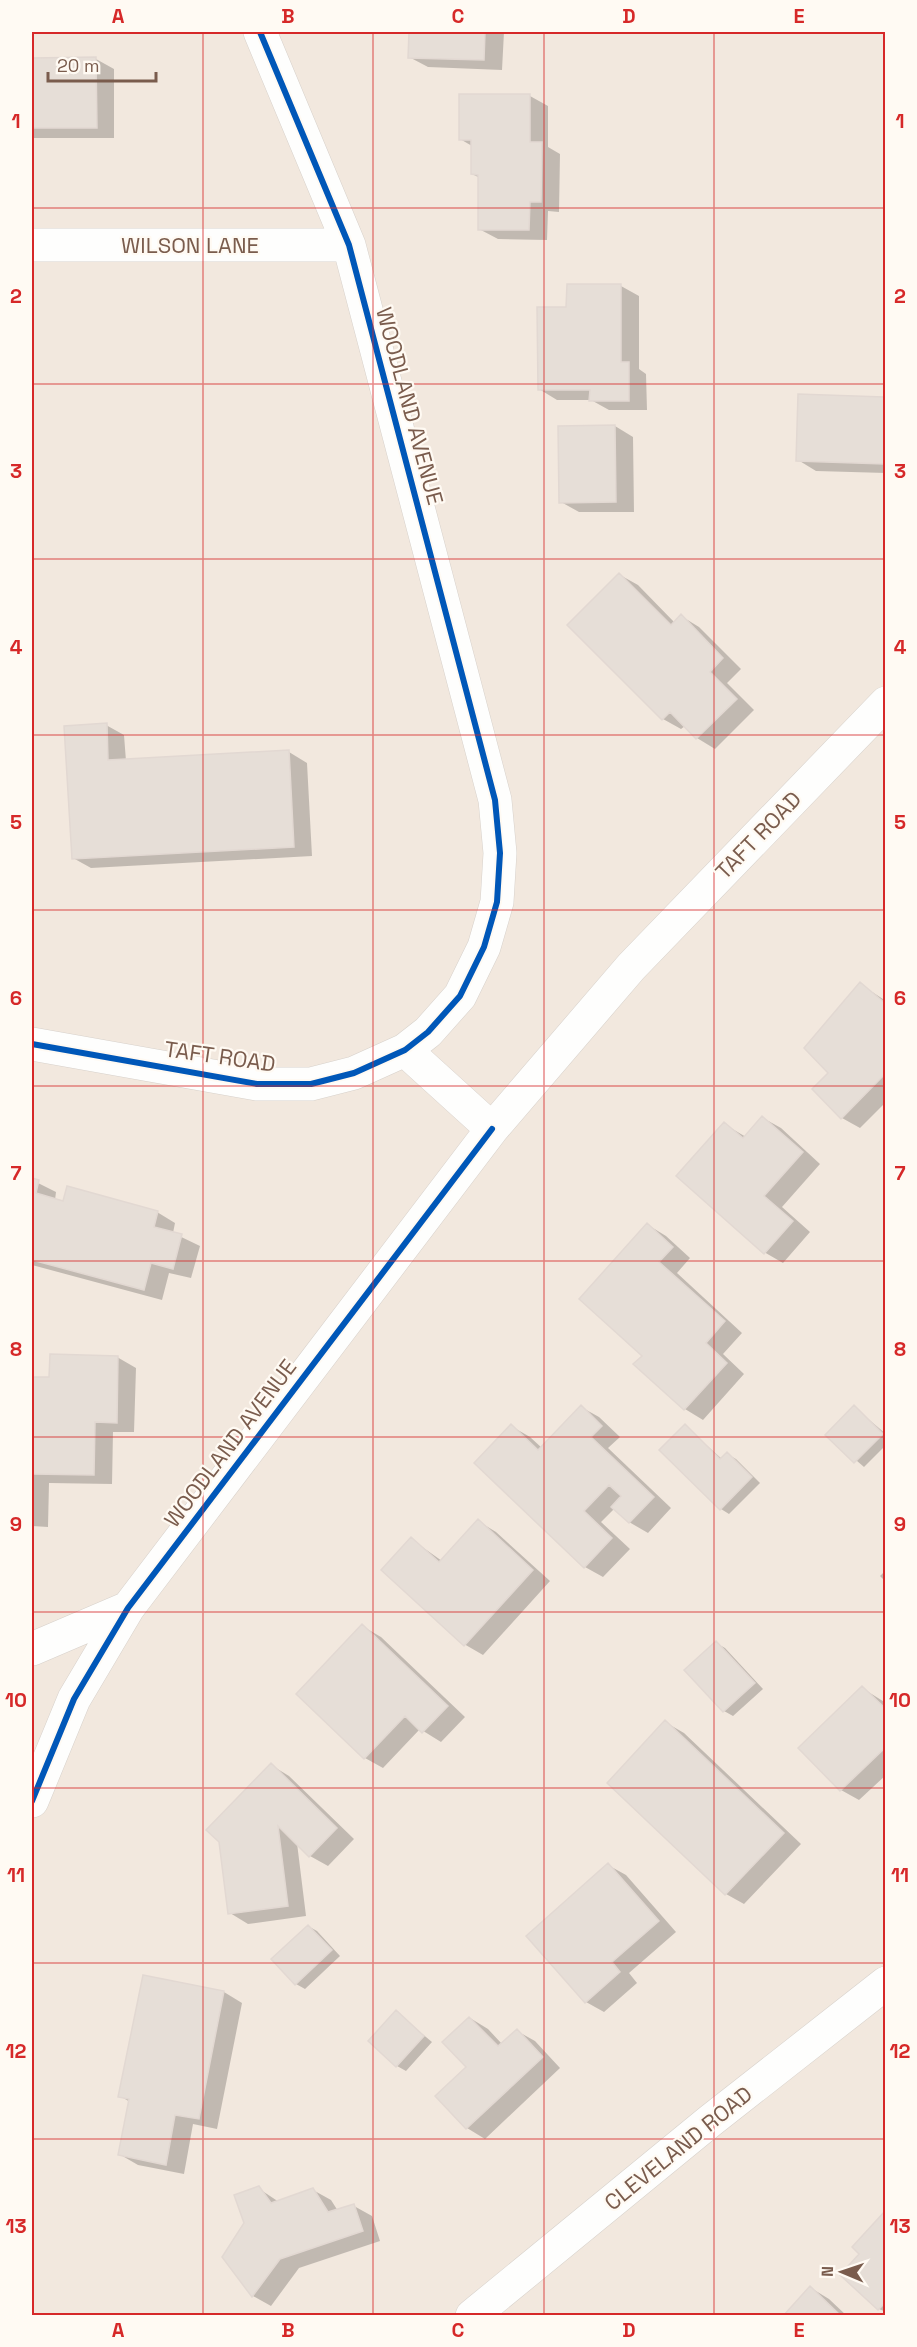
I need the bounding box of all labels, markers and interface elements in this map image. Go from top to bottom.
text: A [112,3,125,29]
text: B [281,3,295,29]
text: C [452,3,465,29]
text: D [622,3,636,29]
text: E [793,3,805,29]
scale bar [48,45,156,83]
text: 20 m [57,54,100,77]
text: 1 [11,108,21,134]
text: 1 [895,108,905,134]
street label: WILSON LANE [121,231,259,259]
text: 2 [10,283,22,309]
text: 2 [894,283,906,309]
street label: WOODLAND AVENUE [370,304,450,508]
text: 3 [10,458,22,484]
text: 3 [894,458,906,484]
text: 4 [10,634,23,660]
text: 4 [894,634,907,660]
street label: TAFT ROAD [709,785,807,885]
text: 5 [10,809,22,835]
text: 5 [894,809,906,835]
text: 6 [10,985,22,1011]
text: 6 [894,985,906,1011]
street label: TAFT ROAD [163,1034,277,1078]
text: 7 [10,1160,22,1186]
text: 7 [894,1160,906,1186]
text: 8 [10,1336,22,1362]
text: 8 [894,1336,906,1362]
street label: WOODLAND AVENUE [158,1353,302,1533]
text: 9 [10,1511,22,1537]
text: 9 [894,1511,906,1537]
text: 10 [5,1687,27,1713]
text: 10 [889,1687,911,1713]
text: 11 [7,1862,25,1888]
text: 11 [891,1862,909,1888]
text: 12 [6,2038,27,2064]
text: 12 [890,2038,911,2064]
street label: CLEVELAND ROAD [598,2080,758,2216]
text: 13 [5,2213,27,2239]
text: 13 [889,2213,911,2239]
north arrow [812,2242,872,2302]
text: N [817,2266,838,2277]
text: A [112,2317,125,2343]
text: B [281,2317,295,2343]
text: C [452,2317,465,2343]
text: D [622,2317,636,2343]
text: E [793,2317,805,2343]

